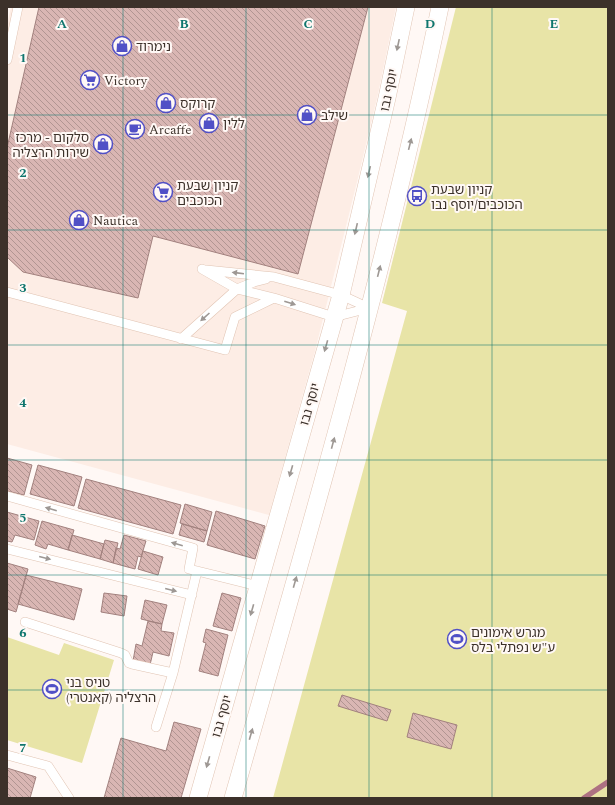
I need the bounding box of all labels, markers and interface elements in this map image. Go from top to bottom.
text: A [57,14,67,34]
text: B [179,14,189,34]
text: C [303,14,313,34]
text: D [425,14,435,34]
text: E [550,14,559,34]
shop icon: נימרוד [111,35,133,57]
place label: נימרוד [136,37,171,57]
one-way arrow [394,39,400,51]
text: 1 [19,48,27,68]
street label: יוסף נבו [375,67,403,113]
supermarket icon: Victory [79,69,101,91]
place label: Victory [104,71,148,91]
shop icon: קרוקס [155,92,177,114]
place label: קרוקס [180,94,215,114]
shop icon: שילב [296,104,318,126]
place label: שילב [321,106,348,126]
shop icon: ללין [198,112,220,134]
place label: ללין [223,114,245,134]
cafe icon: Arcaffe [124,118,146,140]
place label: Arcaffe [149,120,192,140]
place label: סלקום - מרכז שירות הרצליה [12,128,89,163]
shop icon: סלקום - מרכז שירות הרצליה [92,133,114,155]
one-way arrow [407,138,413,150]
text: 2 [19,163,27,183]
one-way arrow [366,166,372,178]
place label: קניון שבעת הכוכבים [177,176,238,211]
place label: קניון שבעת הכוכבים/יוסף נבו [431,180,523,215]
supermarket icon: קניון שבעת הכוכבים [152,181,174,203]
bus stop icon: קניון שבעת הכוכבים/יוסף נבו [406,185,428,207]
shop icon: Nautica [68,209,90,231]
place label: Nautica [93,211,139,231]
one-way arrow [353,223,359,235]
one-way arrow [376,264,382,277]
one-way arrow [232,270,244,276]
text: 3 [19,278,27,298]
one-way arrow [284,300,296,306]
one-way arrow [201,312,210,321]
one-way arrow [323,341,329,353]
street label: יוסף נבו [294,381,326,428]
text: 4 [19,393,27,413]
one-way arrow [331,437,337,449]
one-way arrow [287,465,293,478]
one-way arrow [45,506,57,512]
text: 5 [19,508,27,528]
one-way arrow [170,540,183,546]
one-way arrow [39,555,51,561]
one-way arrow [292,575,298,588]
one-way arrow [165,587,177,593]
one-way arrow [248,604,254,616]
text: 6 [19,623,27,643]
place label: מגרש אימונים ע"ש נפתלי בלס [471,623,555,658]
sports icon: מגרש אימונים ע"ש נפתלי בלס [446,628,468,650]
place label: טניס בני הרצליה (קאנטרי) [66,673,156,708]
sports icon: טניס בני הרצליה (קאנטרי) [41,678,63,700]
street label: יוסף נבו [206,693,238,740]
one-way arrow [248,727,254,739]
text: 7 [19,738,27,758]
one-way arrow [205,756,211,768]

